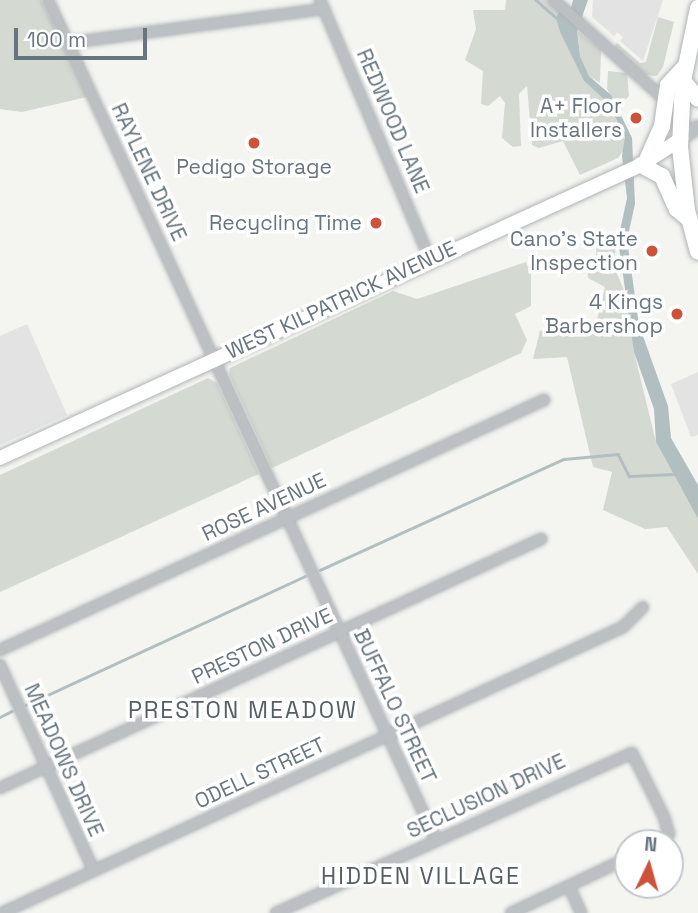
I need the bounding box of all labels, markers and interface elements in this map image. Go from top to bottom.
scale bar [18,14,150,58]
text: 100 m [27,26,86,53]
street label: REDWOOD LANE [351,45,435,197]
place label: A+ Floor Installers [530,93,622,143]
street label: RAYLENE DRIVE [106,99,192,245]
marker: A+ Floor Installers [628,110,644,126]
marker: Pedigo Storage [246,135,262,151]
place label: Pedigo Storage [176,154,332,180]
place label: Recycling Time [209,210,362,236]
marker: Recycling Time [368,215,384,231]
place label: Cano's State Inspection [510,226,638,276]
street label: WEST KILPATRICK AVENUE [222,235,460,365]
marker: Cano's State Inspection [644,243,660,259]
place label: 4 Kings Barbershop [545,289,663,339]
marker: 4 Kings Barbershop [669,306,685,322]
street label: ROSE AVENUE [198,467,330,547]
street label: PRESTON DRIVE [188,602,336,690]
street label: BUFFALO STREET [348,625,442,787]
street label: MEADOWS DRIVE [19,680,109,840]
district label: PRESTON MEADOW [130,696,356,724]
street label: ODELL STREET [191,732,329,814]
street label: SECLUSION DRIVE [403,748,569,844]
north arrow [614,829,684,899]
text: N [643,832,658,858]
district label: HIDDEN VILLAGE [323,862,519,890]

